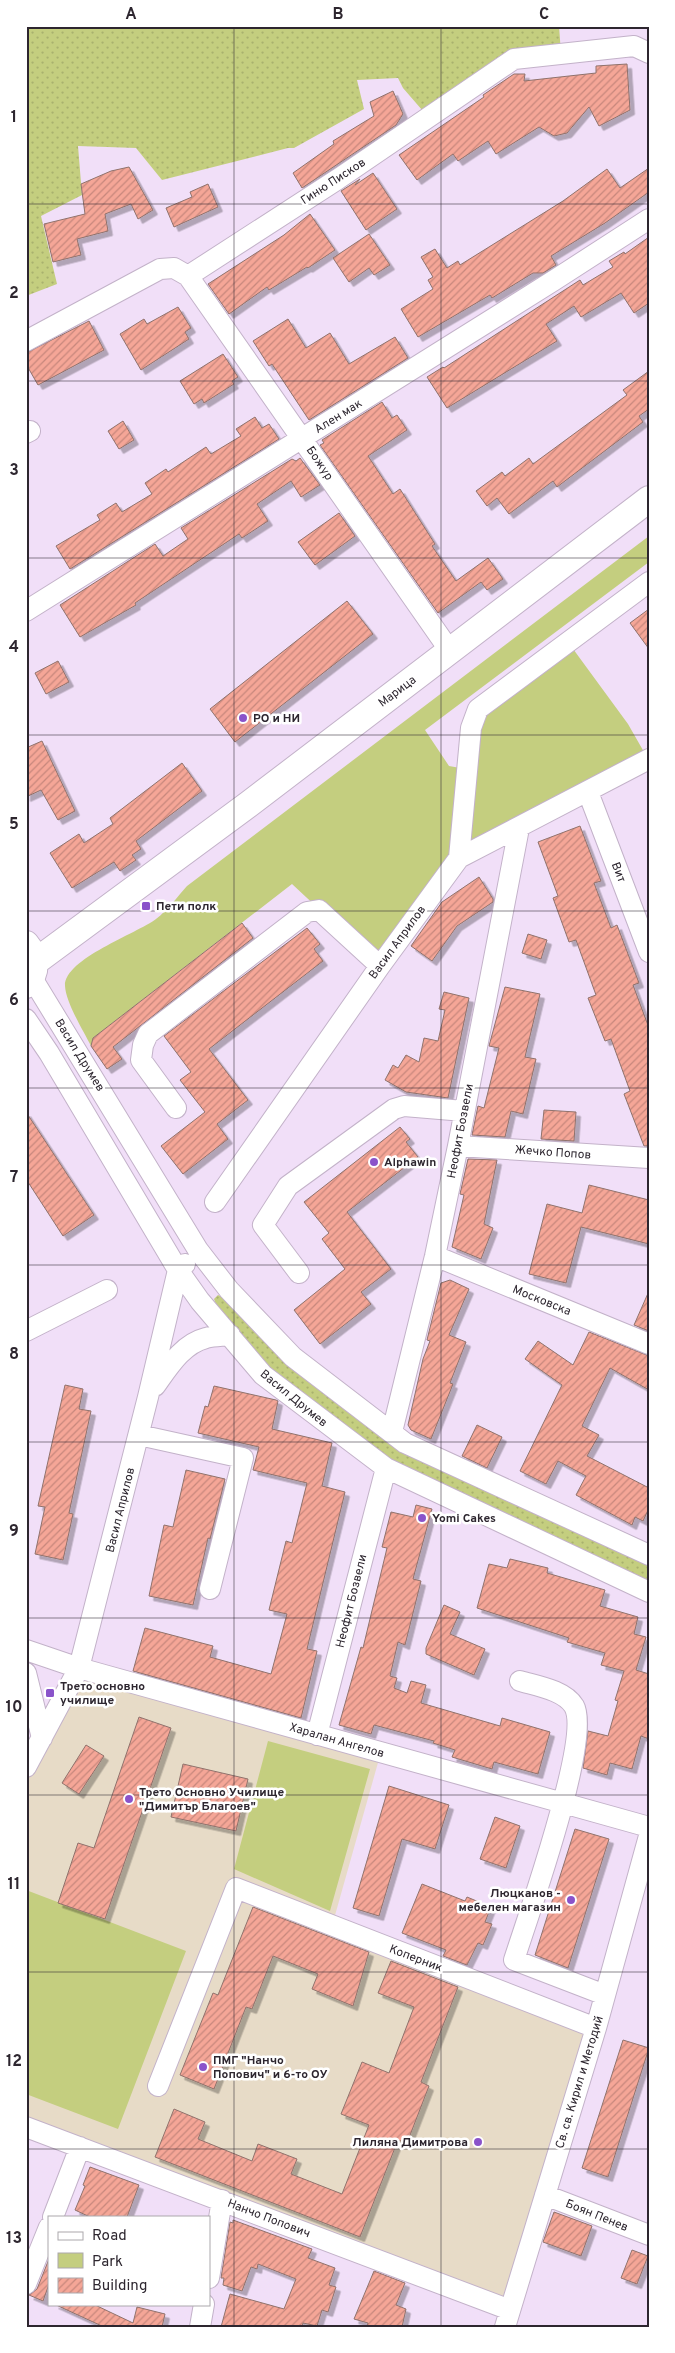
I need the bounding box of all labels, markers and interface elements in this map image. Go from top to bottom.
text: A [125,5,137,25]
text: B [332,5,344,25]
text: C [539,5,549,25]
text: 1 [11,108,17,128]
street label: Гиню Писков [298,155,369,209]
text: 2 [9,284,19,304]
street label: Ален мак [312,396,366,438]
street label: Божур [302,443,337,484]
text: 3 [9,461,19,481]
text: 4 [9,638,19,658]
street label: Марица [375,672,420,711]
place label: РО и НИ [253,711,300,727]
marker: РО и НИ [237,712,249,724]
text: 5 [9,815,19,835]
street label: Вит [607,860,629,885]
place label: Пети полк [156,899,216,915]
marker: Пети полк [140,900,152,912]
street label: Васил Априлов [366,903,430,983]
text: 6 [9,991,19,1011]
street label: Васил Друмев [50,1016,108,1095]
street label: Неофит Бозвели [444,1083,478,1180]
street label: Жечко Попов [514,1142,592,1164]
place label: Alphawin [384,1155,436,1171]
marker: Alphawin [368,1156,380,1168]
text: 7 [10,1168,18,1188]
street label: Московска [510,1282,573,1320]
text: 8 [9,1345,19,1365]
street label: Васил Друмев [256,1367,330,1431]
street label: Васил Априлов [103,1466,139,1555]
place label: Yomi Cakes [432,1511,496,1527]
marker: Yomi Cakes [416,1512,428,1524]
text: 9 [9,1522,19,1542]
street label: Неофит Бозвели [333,1553,371,1650]
place label: Трето основно училище [60,1679,145,1709]
marker: Трето основно училище [44,1687,56,1699]
text: 10 [6,1698,22,1718]
street label: Харалан Ангелов [287,1720,386,1762]
place label: Трето Основно Училище "Димитър Благоев" [139,1785,284,1815]
marker: Трето Основно Училище "Димитър Благоев" [123,1793,135,1805]
text: 11 [8,1875,20,1895]
place label: Люцканов - мебелен магазин [459,1886,561,1916]
marker: Люцканов - мебелен магазин [565,1894,577,1906]
street label: Коперник [387,1941,445,1976]
street label: Св. св. Кирил и Методий [552,2014,608,2151]
text: 12 [6,2052,22,2072]
place label: ПМГ "Нанчо Попович" и 6-то ОУ [213,2053,328,2083]
marker: ПМГ "Нанчо Попович" и 6-то ОУ [197,2061,209,2073]
place label: Лиляна Димитрова [352,2135,468,2151]
marker: Лиляна Димитрова [472,2136,484,2148]
street label: Нанчо Попович [225,2196,312,2242]
street label: Боян Пенев [563,2196,630,2236]
legend [48,2216,210,2306]
text: Road [92,2227,127,2246]
text: 13 [6,2229,22,2249]
text: Park [92,2253,123,2272]
text: Building [92,2277,147,2296]

